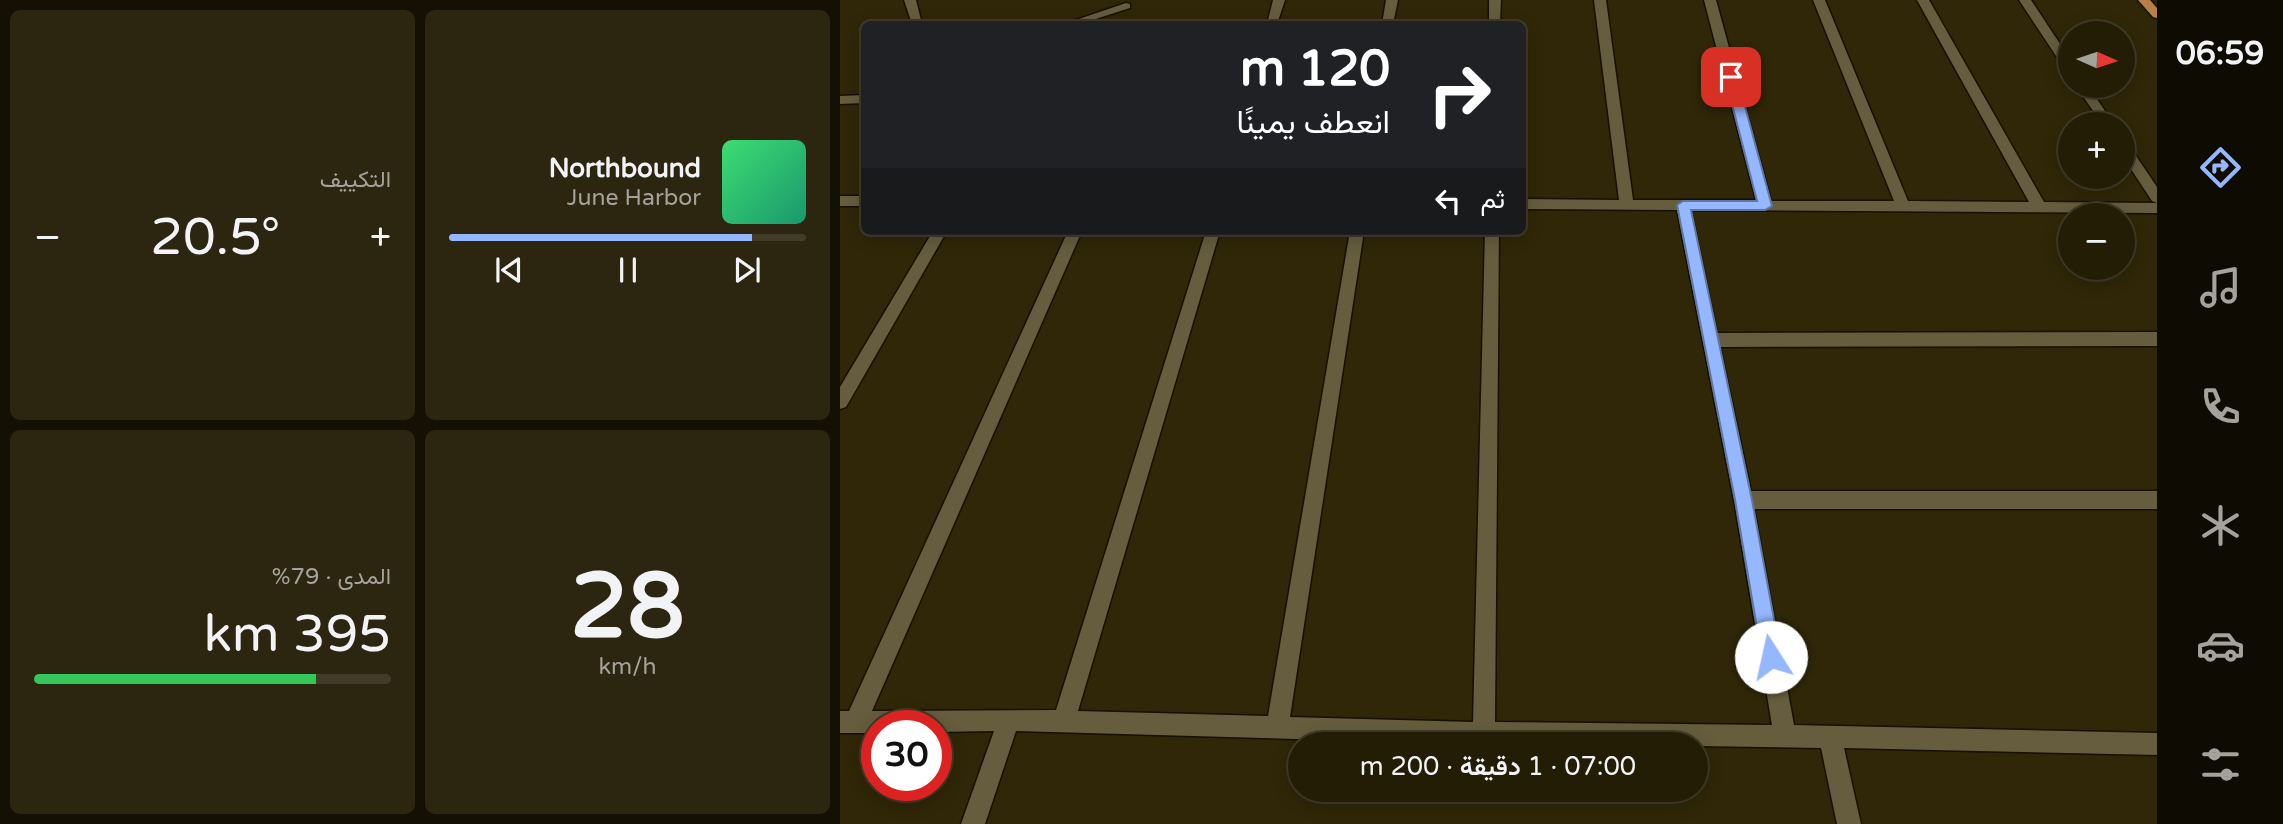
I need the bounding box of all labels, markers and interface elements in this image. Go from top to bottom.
north arrow [2058,21,2135,98]
map controls [2058,21,2135,280]
text: 06:59 [2176,35,2264,73]
text: 120 m [1240,40,1390,99]
pin [1701,47,1761,107]
icon: right [1414,49,1505,140]
icon: arrive [1712,58,1750,96]
text: انعطف يمينًا [1236,104,1390,142]
button: + [2058,112,2135,189]
icon: directions [2196,143,2245,192]
text: Northbound [549,153,701,184]
text: التكييف [320,166,391,194]
icon: left [1429,182,1467,220]
text: June Harbor [567,184,701,212]
text: ثم [1481,184,1505,215]
button: − [2058,203,2135,280]
text: 20.5° [150,206,280,269]
text: − [34,215,61,261]
text: + [370,215,391,261]
icon: previous [490,251,528,289]
icon: pause [609,251,647,289]
icon: next [728,251,766,289]
icon: music [2196,263,2245,312]
icon: phone [2196,382,2245,431]
icon: climate [2196,501,2245,550]
text: 28 [570,552,685,662]
text: المدى · 79% [272,563,391,591]
text: 395 km [203,603,391,666]
position arrow [1734,620,1808,694]
icon: car [2196,621,2245,670]
text: km/h [599,653,656,681]
speed limit sign: 30 [861,710,952,801]
icon: filters [2196,740,2245,789]
text: 07:00 · 1 دقيقة · 200 m [1360,751,1636,782]

